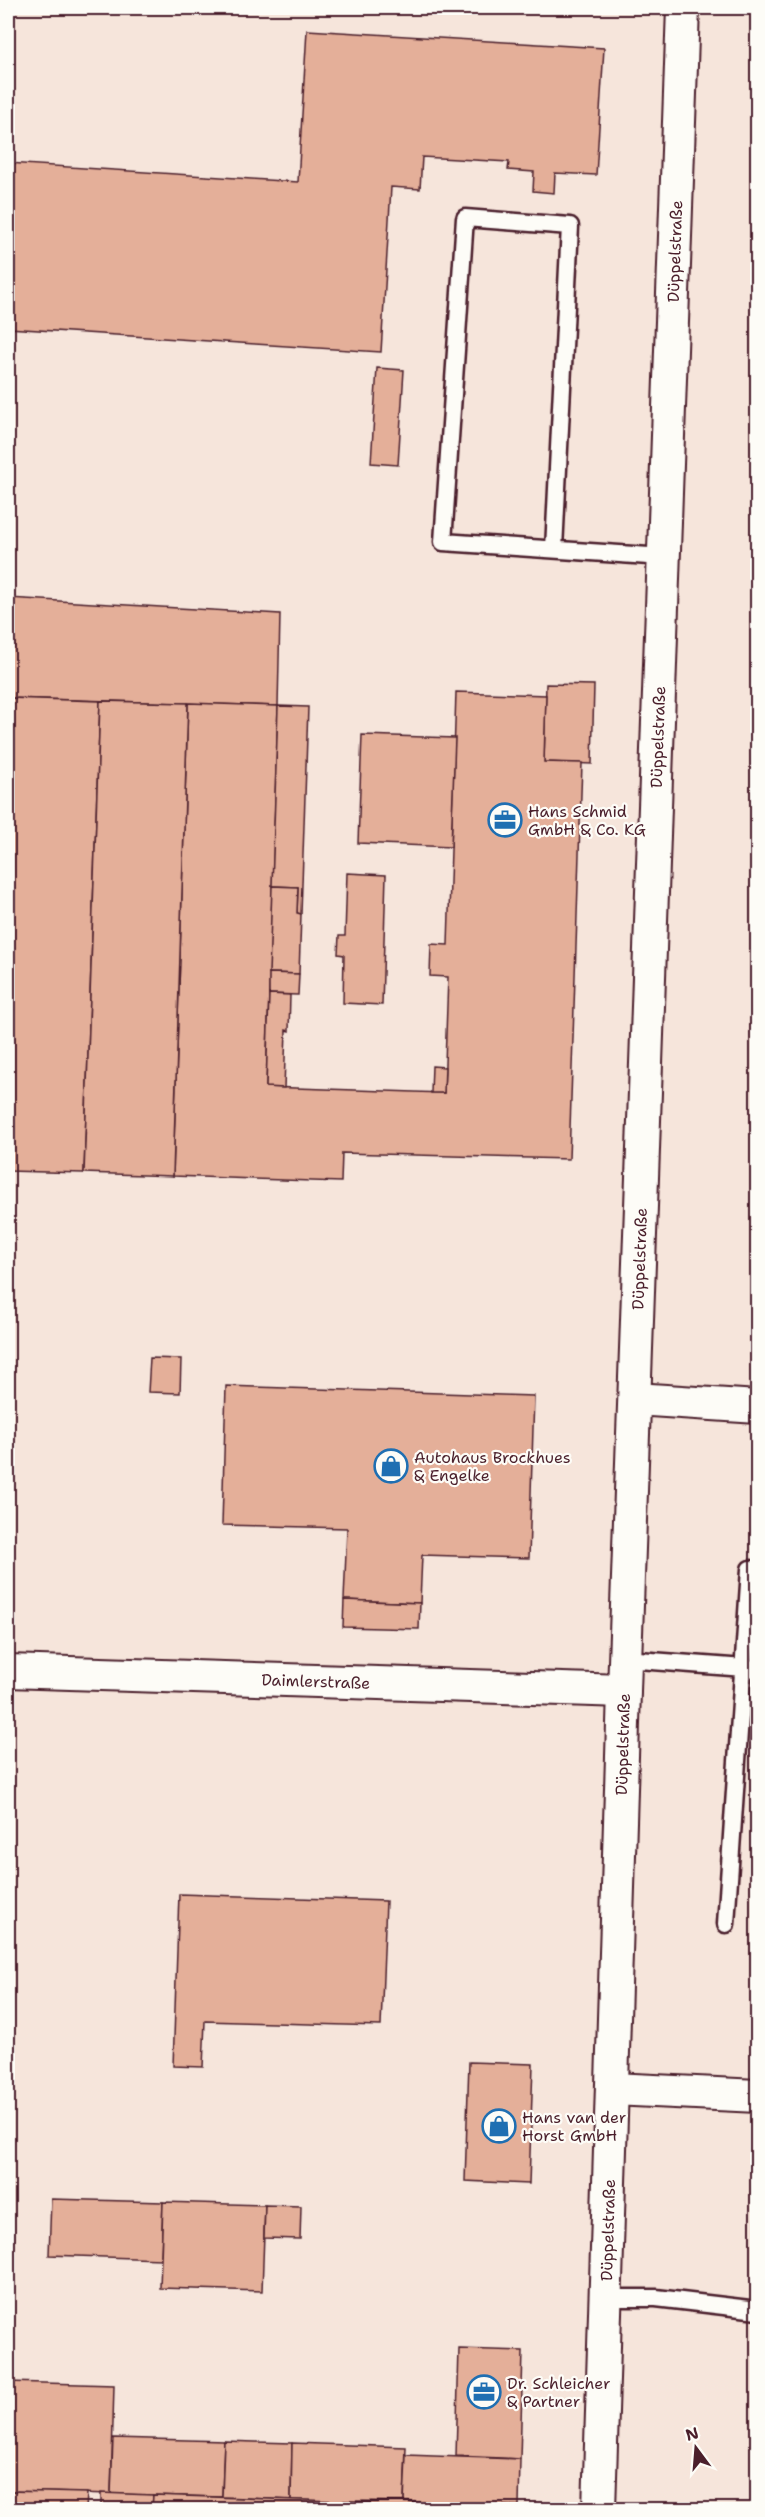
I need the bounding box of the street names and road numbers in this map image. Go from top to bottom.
street label: Düppelstraße [662,200,687,303]
street label: Düppelstraße [645,686,670,788]
street label: Düppelstraße [627,1207,651,1310]
street label: Daimlerstraße [261,1669,371,1693]
street label: Düppelstraße [610,1693,634,1796]
street label: Düppelstraße [595,2179,620,2281]

